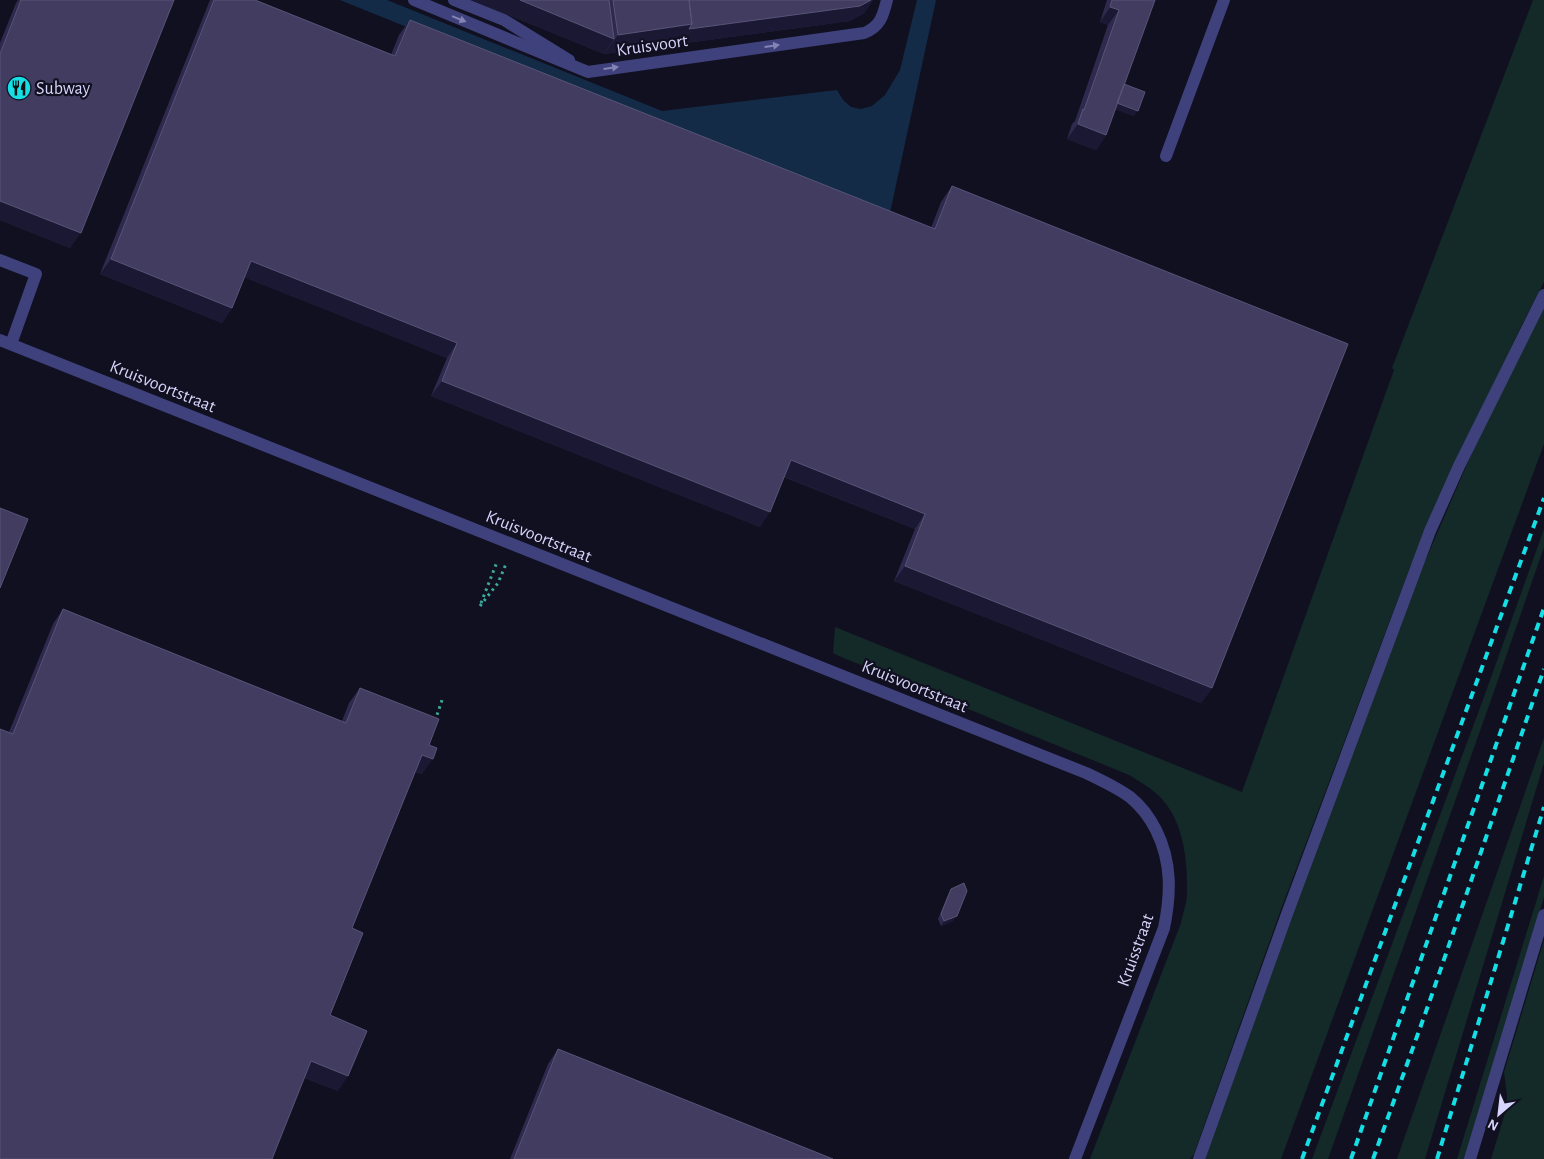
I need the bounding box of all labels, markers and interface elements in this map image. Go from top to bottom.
one-way arrow [452,15,466,23]
street label: Kruisvoort [615,32,689,60]
one-way arrow [764,42,780,50]
one-way arrow [603,64,619,72]
restaurant icon: Subway [6,75,32,101]
place label: Subway [36,80,91,98]
street label: Kruisvoortstraat [107,358,218,416]
street label: Kruisvoortstraat [483,508,594,566]
street label: Kruisvoortstraat [859,658,970,716]
street label: Kruisstraat [1114,911,1157,989]
north arrow [1474,1089,1524,1139]
text: N [1486,1116,1501,1133]

